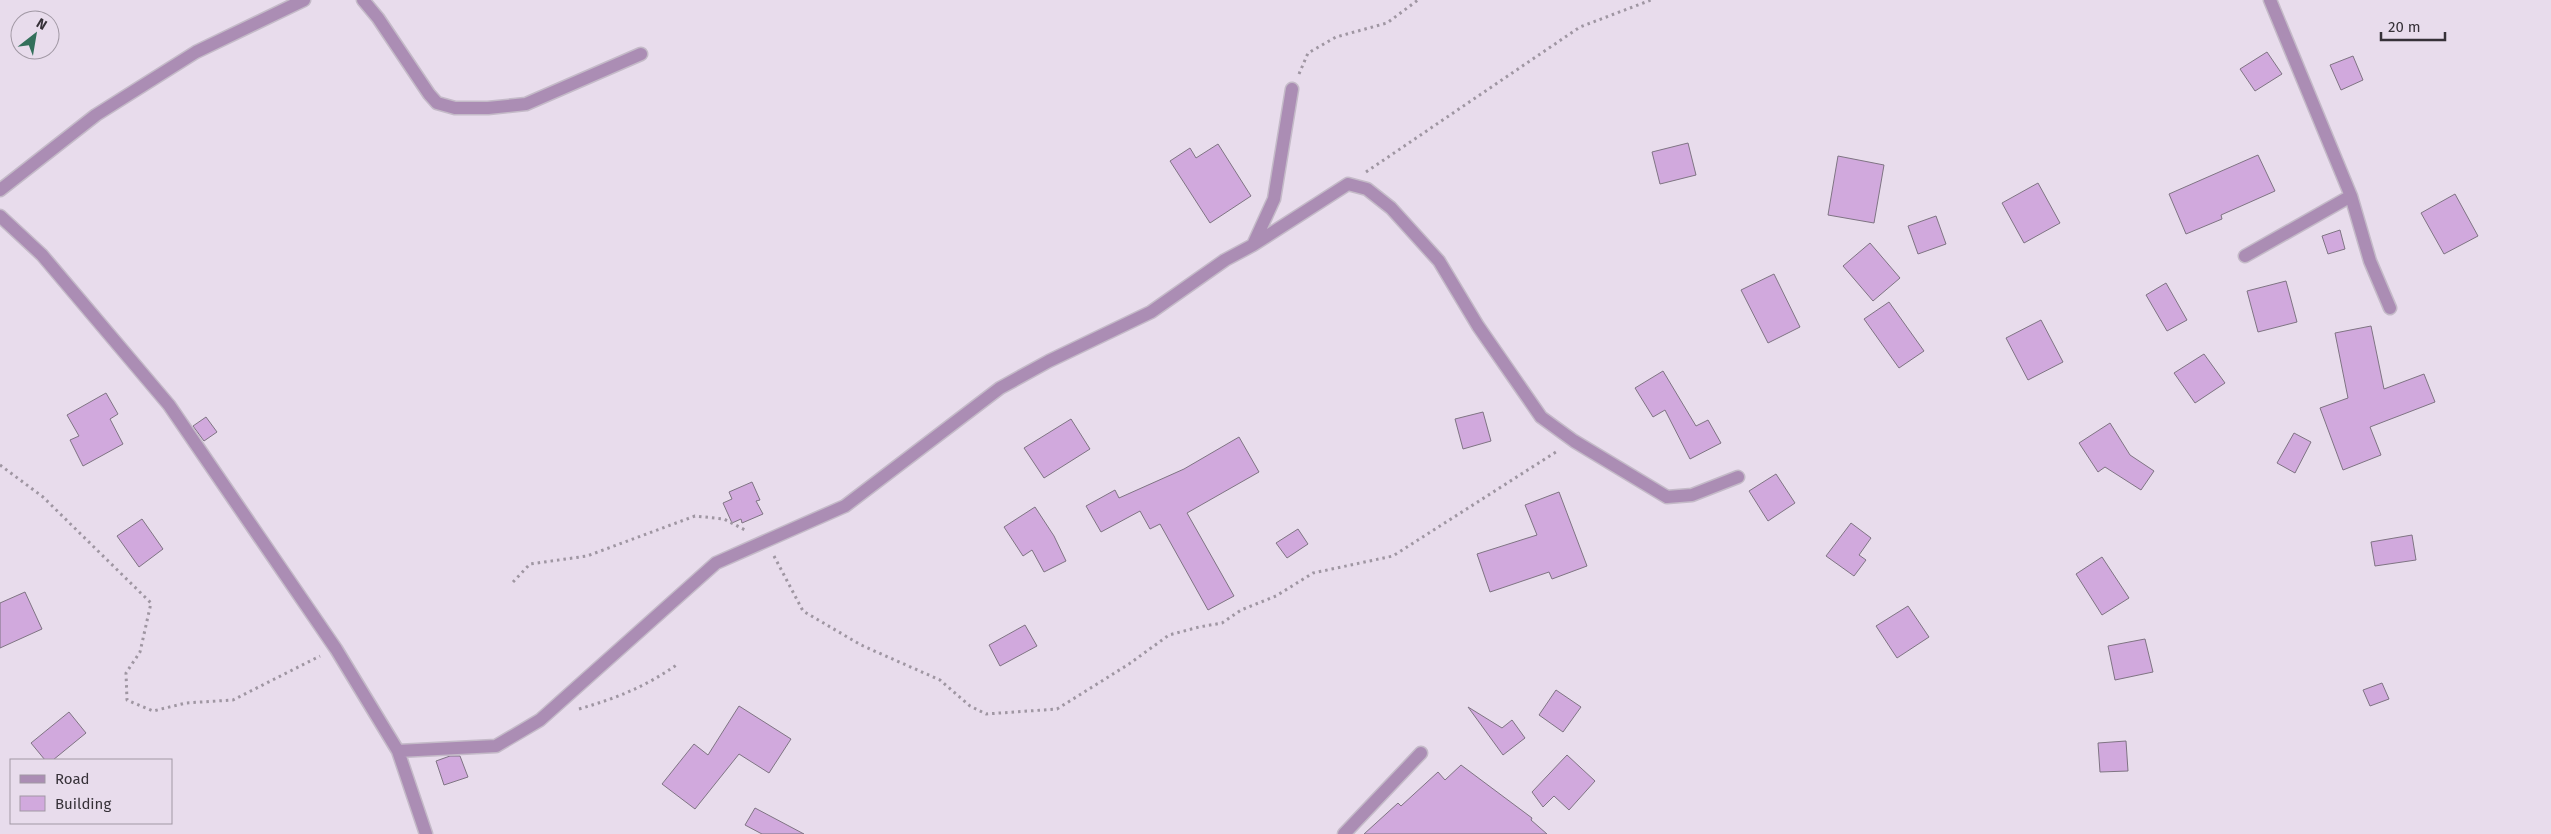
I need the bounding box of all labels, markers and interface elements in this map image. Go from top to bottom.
north arrow [10,10,60,60]
scale bar [2381,10,2445,42]
text: N [33,15,50,34]
text: 20 m [2388,18,2421,36]
legend [10,759,172,824]
text: Road [55,770,90,788]
text: Building [55,795,111,813]

